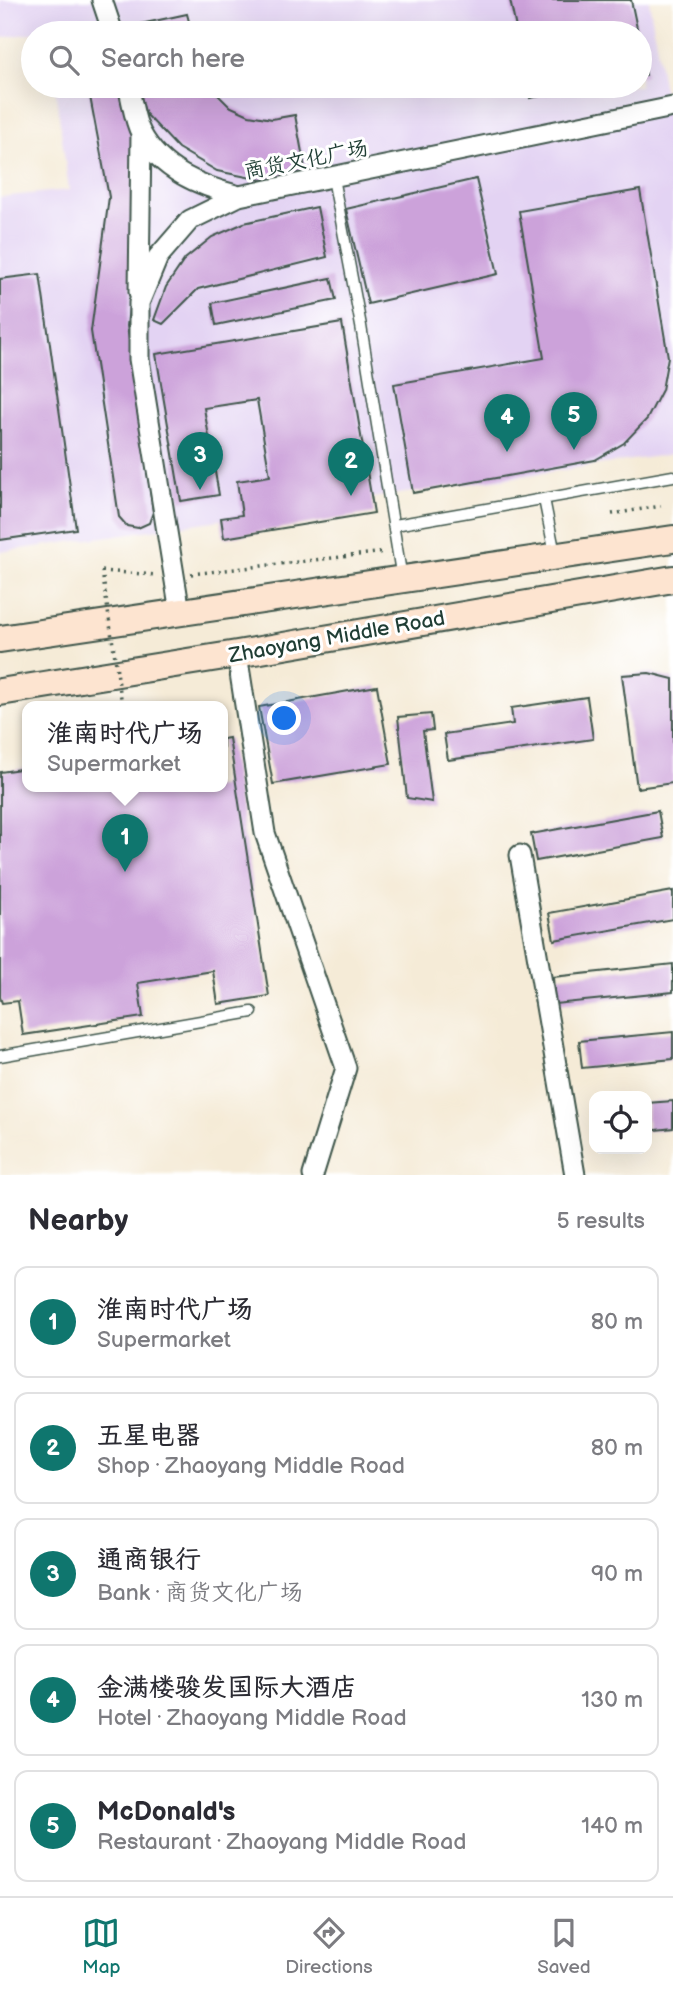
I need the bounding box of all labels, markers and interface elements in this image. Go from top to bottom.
search box [21,21,652,98]
icon: search [45,41,83,79]
text: Search here [101,44,245,75]
street label: 商货文化广场 [242,136,370,184]
pin: 5 [551,392,597,450]
pin: 4 [484,394,530,452]
pin: 3 [177,432,223,490]
pin: 2 [328,438,374,496]
street label: Zhaoyang Middle Road [226,606,447,668]
popup [22,701,228,792]
your location [267,701,301,735]
text: 淮南时代广场 [47,719,203,750]
text: Supermarket [47,750,181,778]
pin: 1 [102,814,148,872]
map controls [589,1091,652,1154]
button: locate [589,1091,652,1154]
text: Nearby [28,1203,128,1239]
text: 5 results [557,1207,645,1235]
text: 淮南时代广场 [97,1295,253,1326]
text: 1 [48,1308,58,1336]
text: 80 m [591,1308,643,1336]
text: Supermarket [97,1326,231,1354]
text: 五星电器 [97,1421,201,1452]
text: 2 [46,1434,60,1462]
text: 80 m [591,1434,643,1462]
text: Shop · Zhaoyang Middle Road [97,1452,405,1480]
text: 通商银行 [97,1545,201,1576]
text: 3 [46,1560,60,1588]
text: 90 m [591,1560,643,1588]
text: Bank · 商货文化广场 [97,1579,303,1607]
text: 金满楼骏发国际大酒店 [97,1673,357,1704]
text: 4 [46,1686,60,1714]
text: 130 m [581,1686,643,1714]
text: Hotel · Zhaoyang Middle Road [97,1704,407,1732]
text: McDonald's [97,1797,235,1828]
text: 5 [46,1812,60,1840]
text: 140 m [581,1812,643,1840]
text: Restaurant · Zhaoyang Middle Road [97,1828,466,1856]
tab: Map [82,1914,121,1979]
tab: Directions [285,1914,373,1979]
tab: Saved [537,1914,591,1979]

